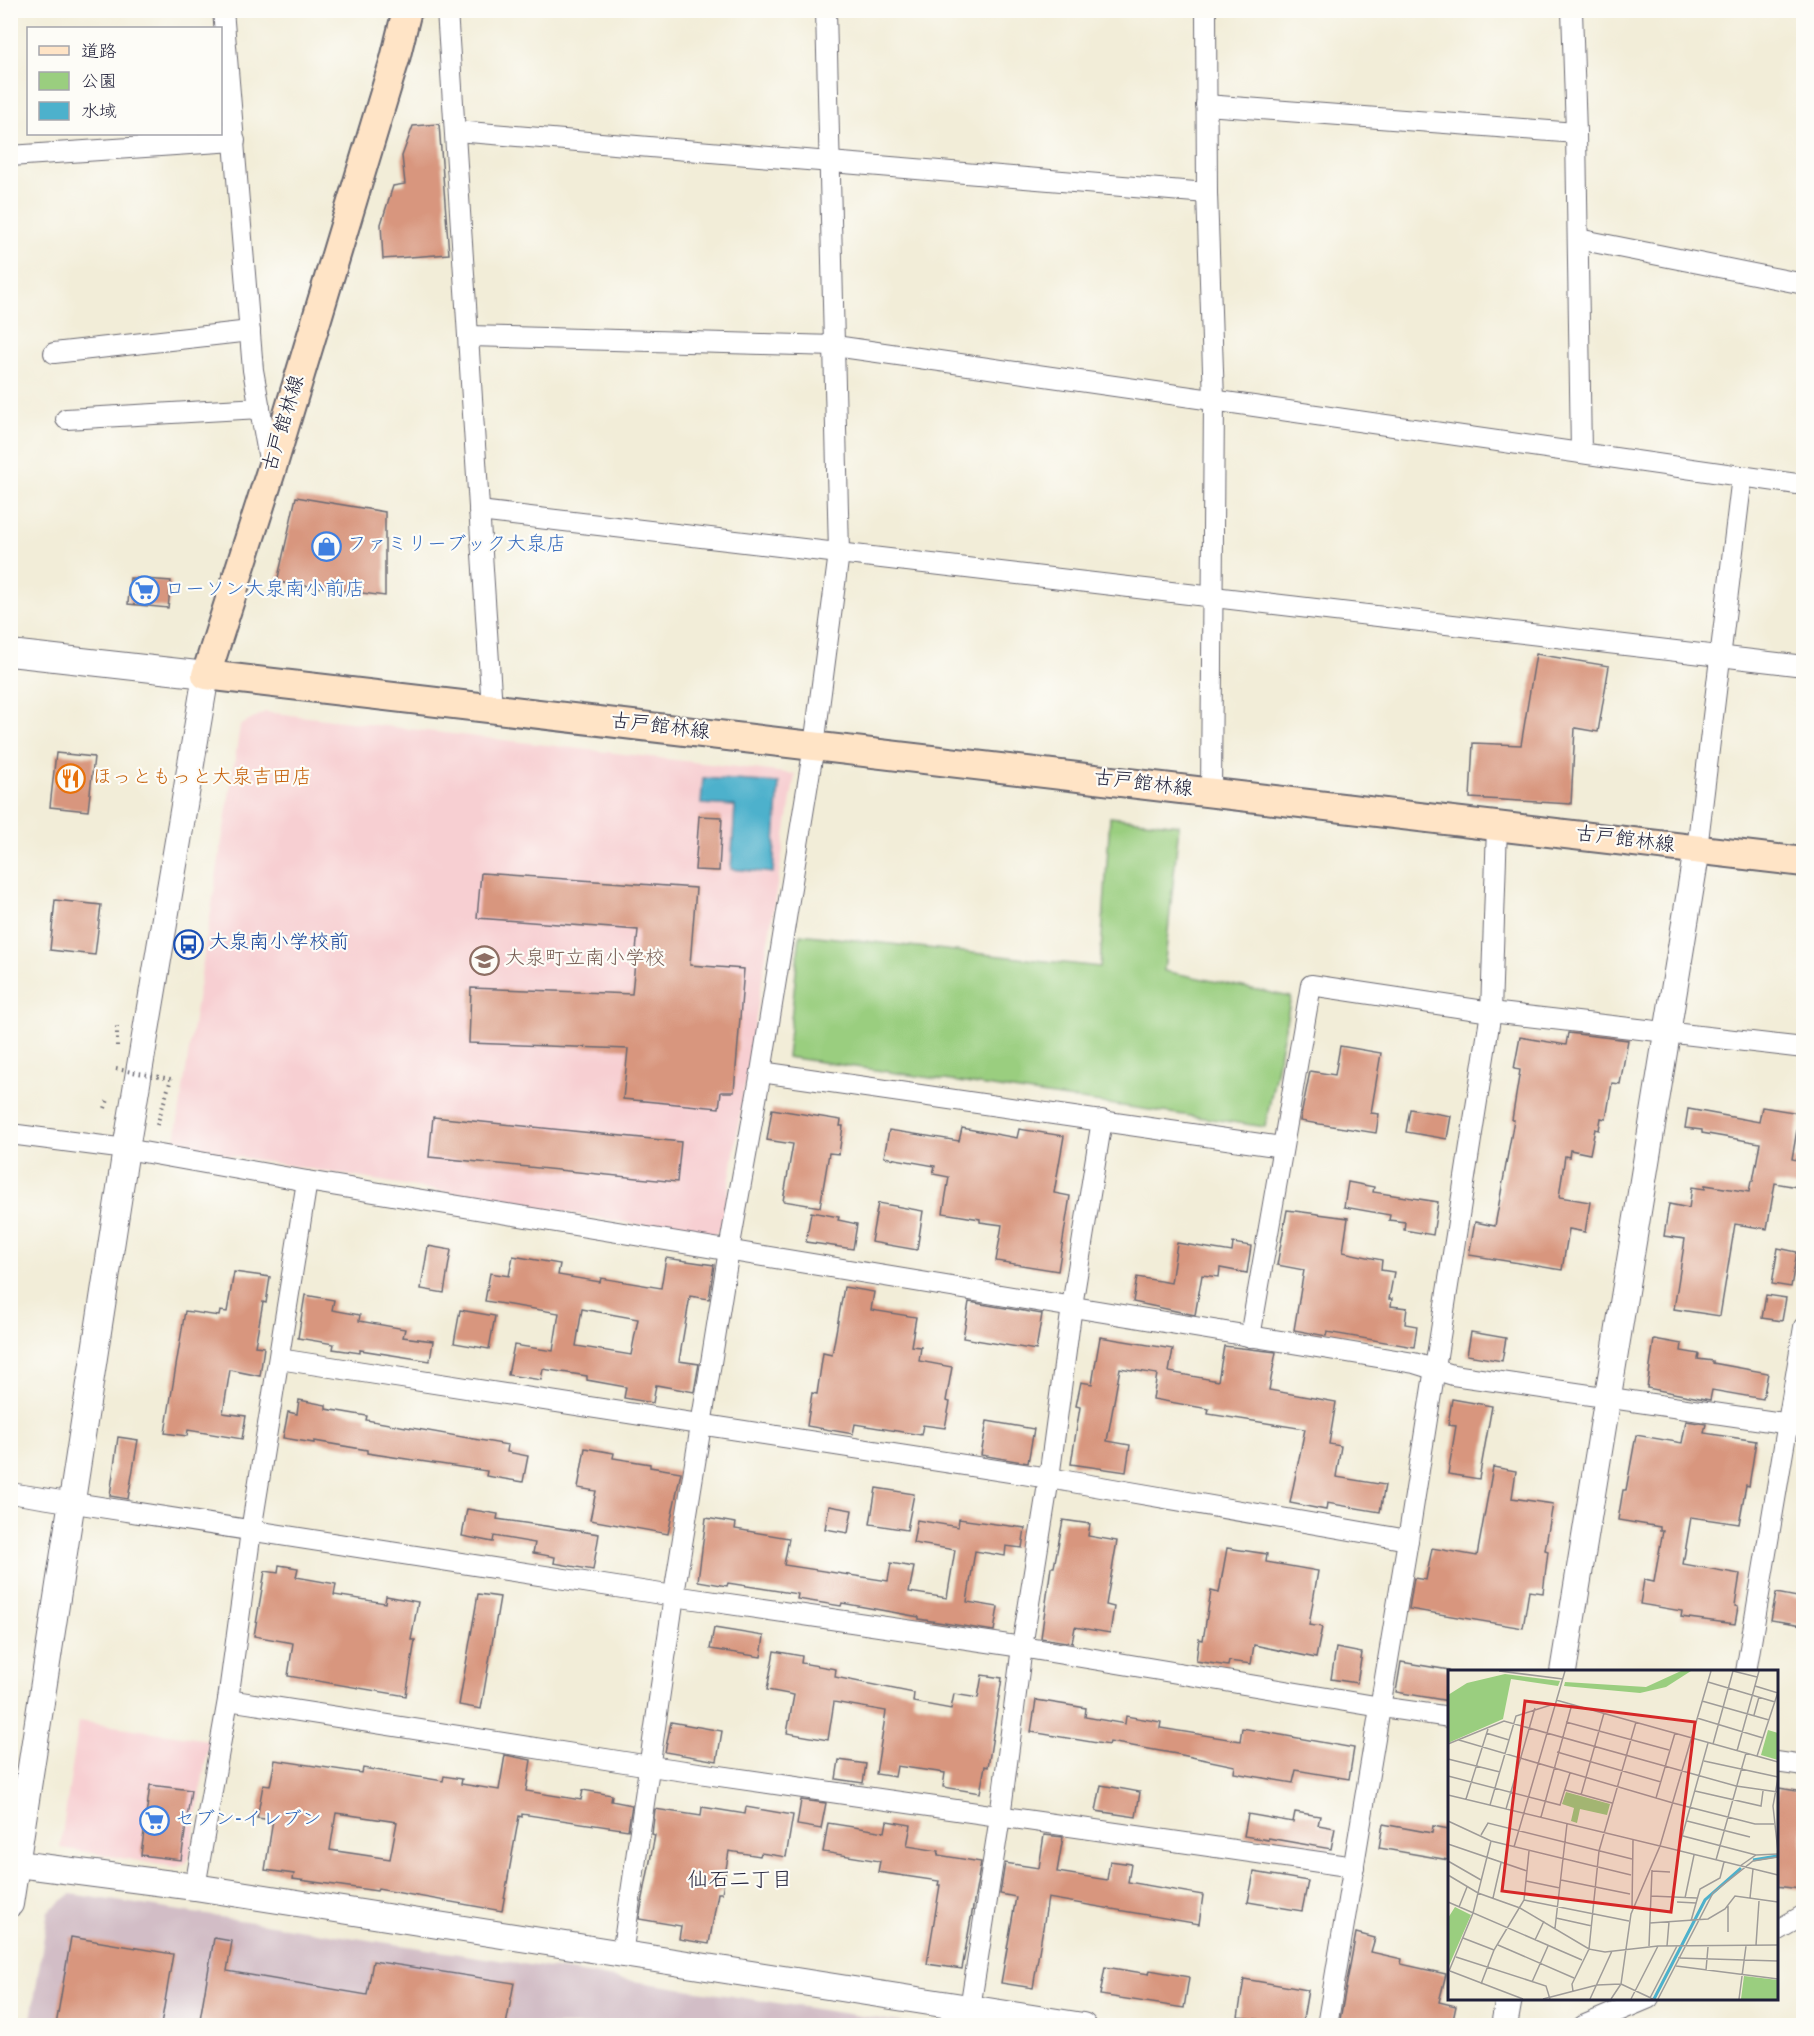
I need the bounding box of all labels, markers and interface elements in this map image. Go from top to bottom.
legend [27,27,222,135]
text: 道路 [81,41,117,66]
text: 公園 [81,71,117,96]
text: 水域 [81,101,117,126]
street label: 古戸館林線 [257,372,313,476]
shop icon: ファミリーブック大泉店 [310,530,342,562]
place label: ファミリーブック大泉店 [347,532,566,560]
supermarket icon: ローソン大泉南小前店 [128,575,160,607]
place label: ローソン大泉南小前店 [165,577,365,605]
street label: 古戸館林線 [609,708,711,748]
restaurant icon: ほっともっと大泉吉田店 [55,763,87,795]
place label: ほっともっと大泉吉田店 [92,765,312,793]
street label: 古戸館林線 [1092,765,1194,805]
street label: 古戸館林線 [1574,821,1676,861]
bus stop icon: 大泉南小学校前 [172,928,204,960]
place label: 大泉南小学校前 [209,930,349,958]
school or university icon: 大泉町立南小学校 [468,944,500,976]
place label: 大泉町立南小学校 [505,946,665,974]
inset map [1448,1670,1778,2000]
supermarket icon: セブン-イレブン [138,1805,170,1837]
place label: セブン-イレブン [175,1807,322,1835]
district label: 仙石二丁目 [688,1867,793,1897]

